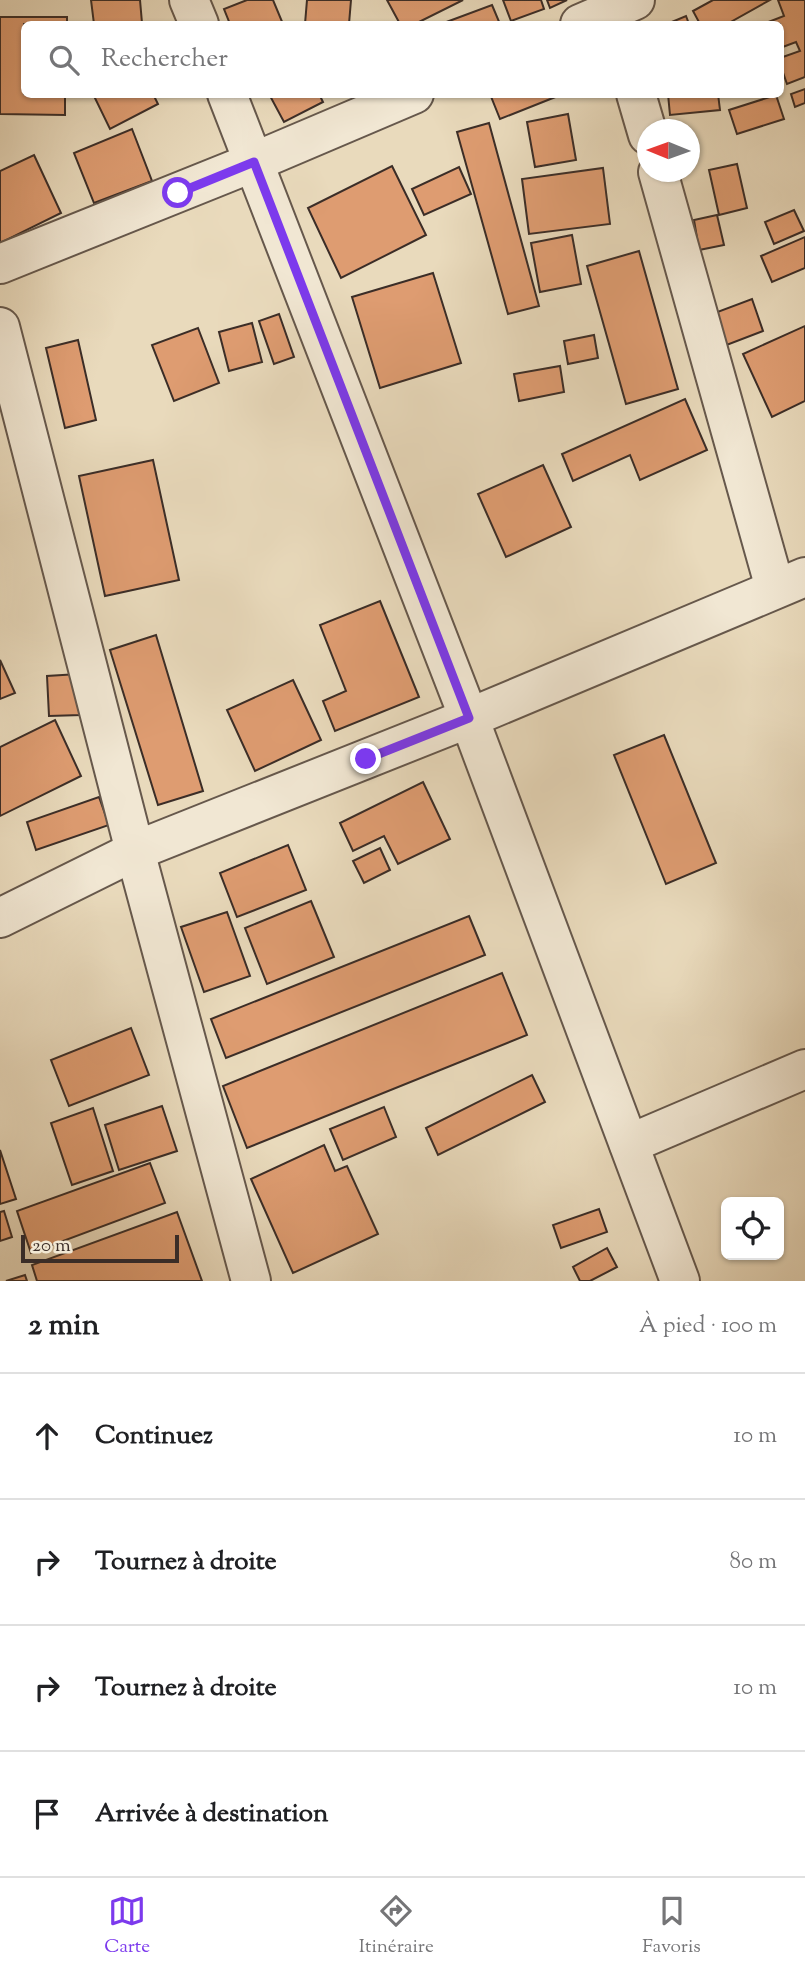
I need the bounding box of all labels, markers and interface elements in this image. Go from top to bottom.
search box [21,21,784,98]
icon: search [45,41,83,79]
text: Rechercher [101,41,228,78]
north arrow [637,119,700,182]
route start [162,177,193,208]
route end [350,743,381,774]
map controls [721,1197,784,1260]
button: locate [721,1197,784,1260]
scale bar [21,1232,178,1264]
text: 20 m [32,1233,71,1260]
text: 2 min [28,1305,100,1348]
text: À pied · 100 m [639,1310,777,1343]
icon: ahead [28,1417,66,1455]
text: Continuez [95,1418,213,1455]
text: 10 m [733,1420,777,1453]
icon: right [28,1543,66,1581]
text: Tournez à droite [95,1544,277,1581]
text: 80 m [729,1546,777,1579]
icon: right [28,1669,66,1707]
text: Tournez à droite [95,1670,277,1707]
text: 10 m [733,1672,777,1705]
icon: arrive [28,1795,66,1833]
text: Arrivée à destination [95,1796,328,1833]
tab: Carte [104,1892,150,1961]
tab: Itinéraire [359,1892,434,1961]
tab: Favoris [642,1892,701,1961]

